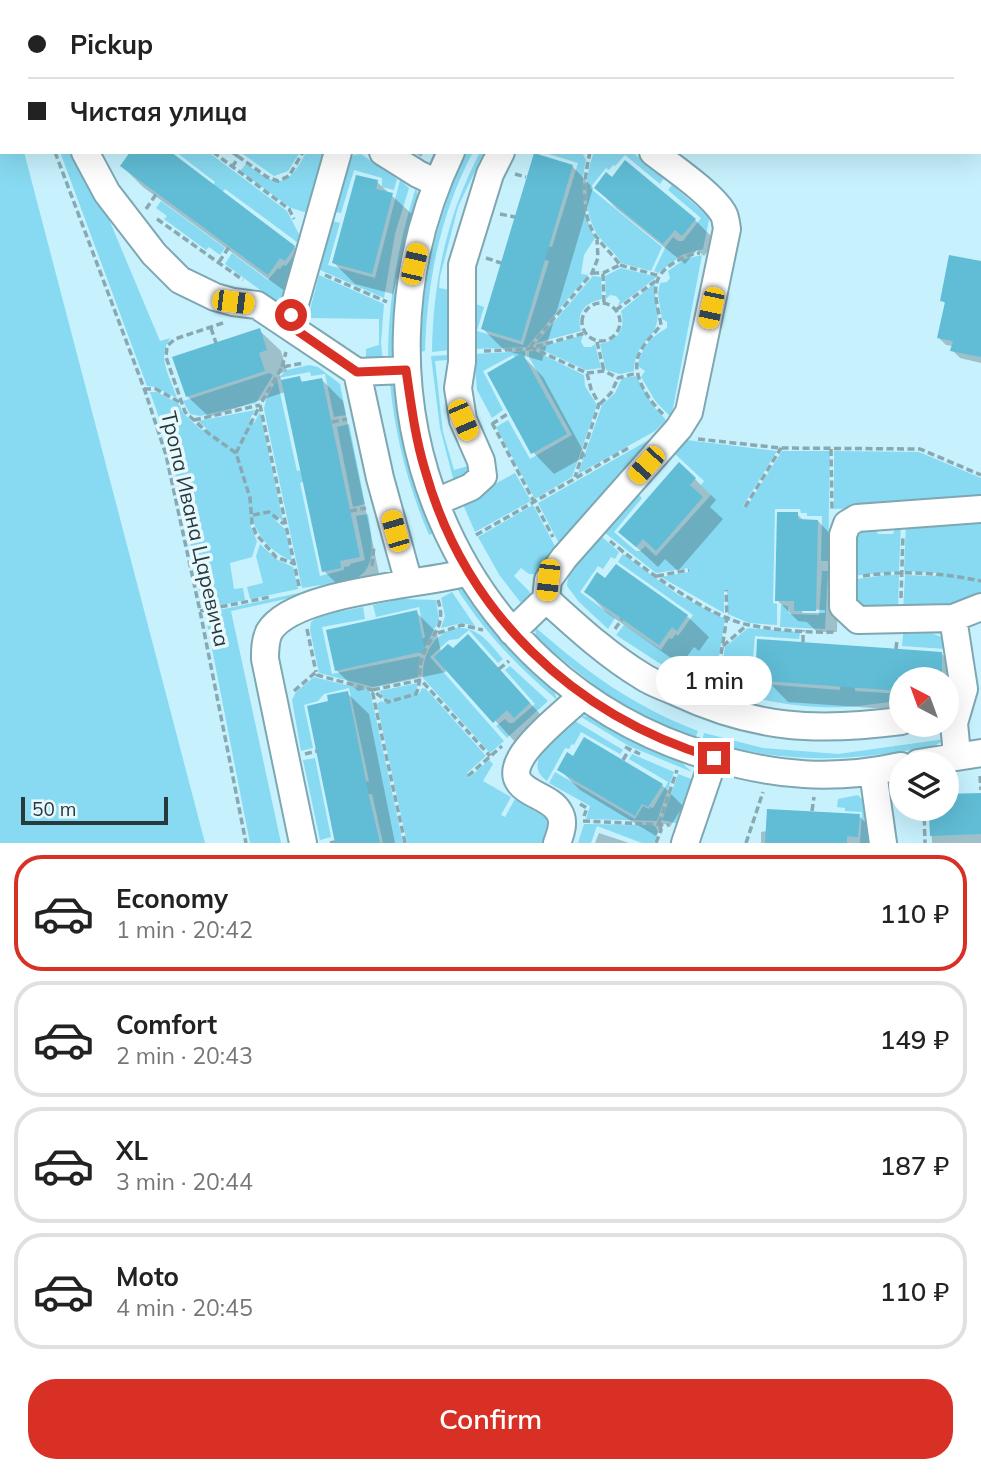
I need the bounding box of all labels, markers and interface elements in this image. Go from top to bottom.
text: Pickup [70,28,153,61]
text: Чистая улица [70,95,248,128]
car [400,241,429,287]
car [697,285,726,331]
car [211,289,256,315]
route start [275,299,307,331]
car [446,397,481,443]
street label: Тропа Ивана Царевича [156,408,236,649]
car [625,442,668,488]
car [380,508,411,554]
car [536,558,561,602]
callout: 1 min [656,656,772,706]
text: 1 min [684,666,744,695]
north arrow [889,667,959,737]
map controls [889,667,959,821]
route end [698,742,730,774]
button: layers [889,751,959,821]
scale bar [21,794,168,826]
text: 50 m [32,797,76,821]
icon: car [32,882,95,945]
text: Economy [116,882,228,915]
text: 110 ₽ [880,897,949,930]
text: 1 min · 20:42 [116,915,253,944]
icon: car [32,1008,95,1071]
text: Comfort [116,1008,217,1041]
text: 149 ₽ [880,1023,949,1056]
text: 2 min · 20:43 [116,1041,253,1070]
icon: car [32,1134,95,1197]
text: XL [116,1134,148,1167]
text: 187 ₽ [880,1149,949,1182]
text: 3 min · 20:44 [116,1167,253,1196]
icon: car [32,1260,95,1323]
text: Moto [116,1260,179,1293]
text: 110 ₽ [880,1275,949,1308]
text: 4 min · 20:45 [116,1293,253,1322]
button: Confirm [28,1379,953,1459]

